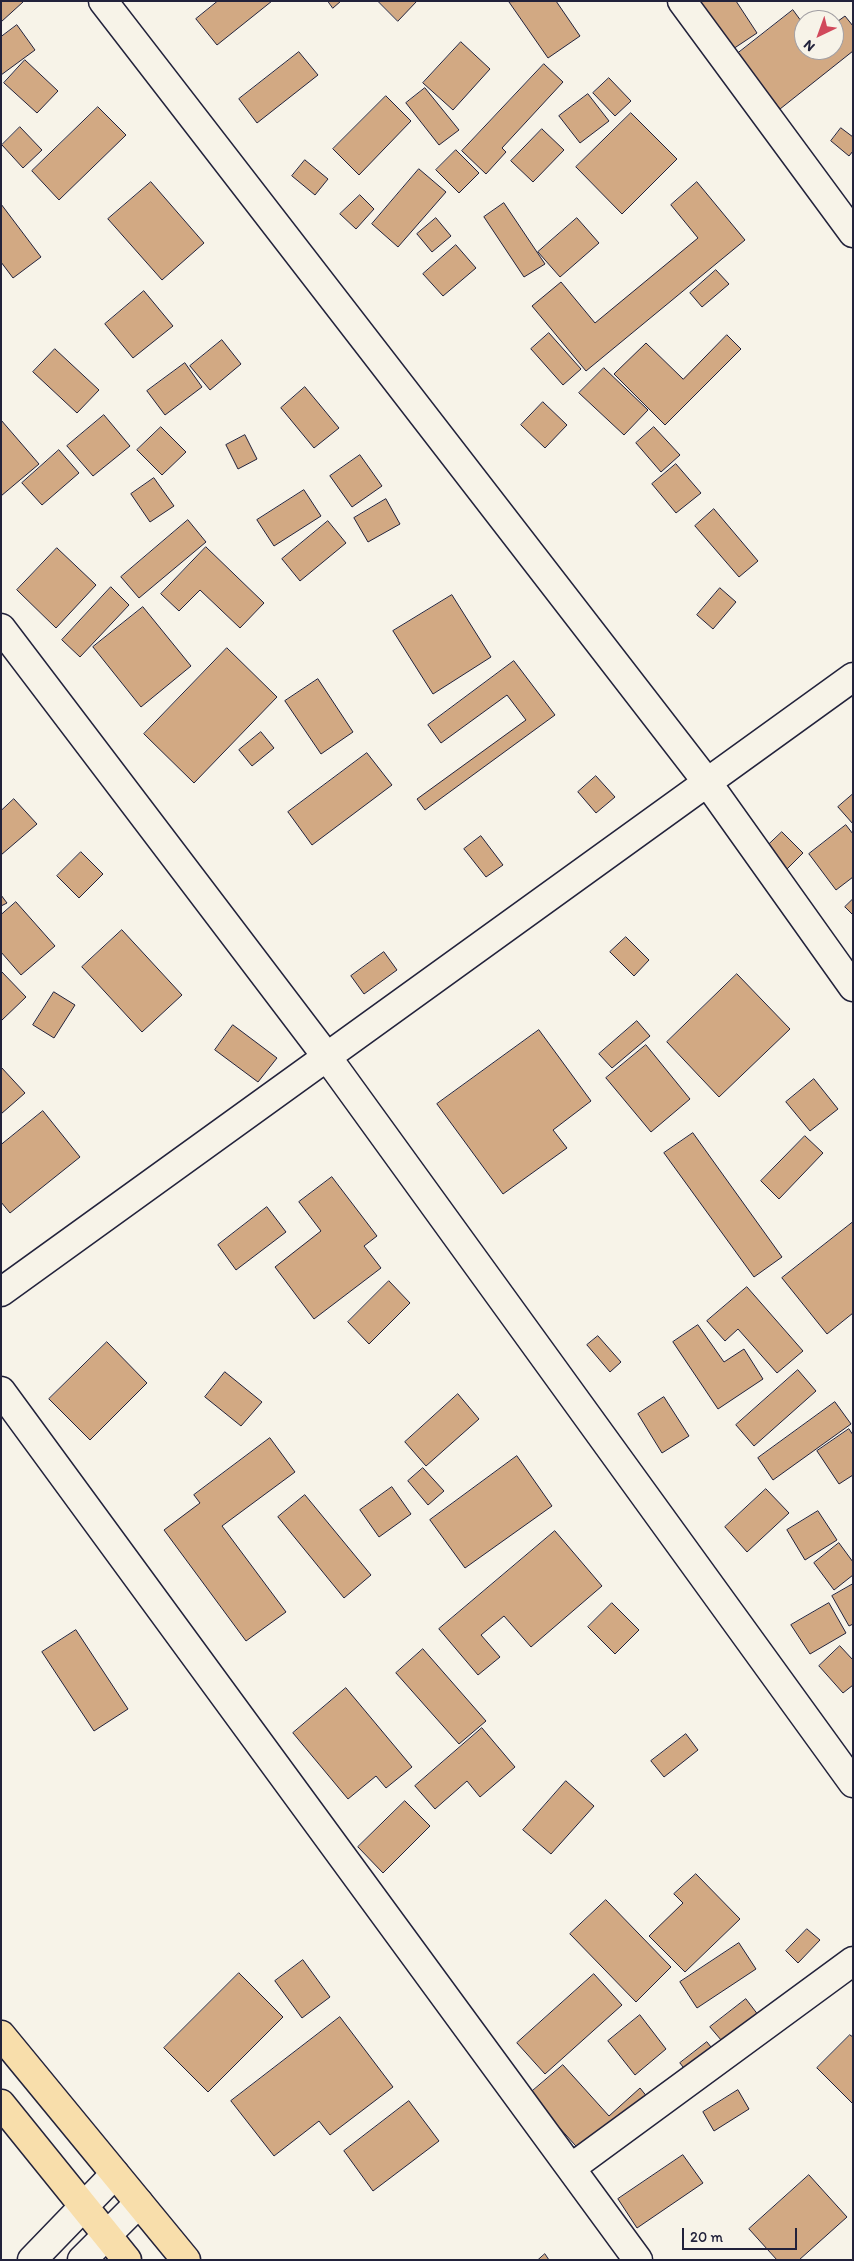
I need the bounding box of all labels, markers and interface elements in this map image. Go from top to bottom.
north arrow [794,10,844,60]
text: N [800,36,819,55]
scale bar [684,2218,799,2250]
text: 20 m [690,2228,723,2246]

